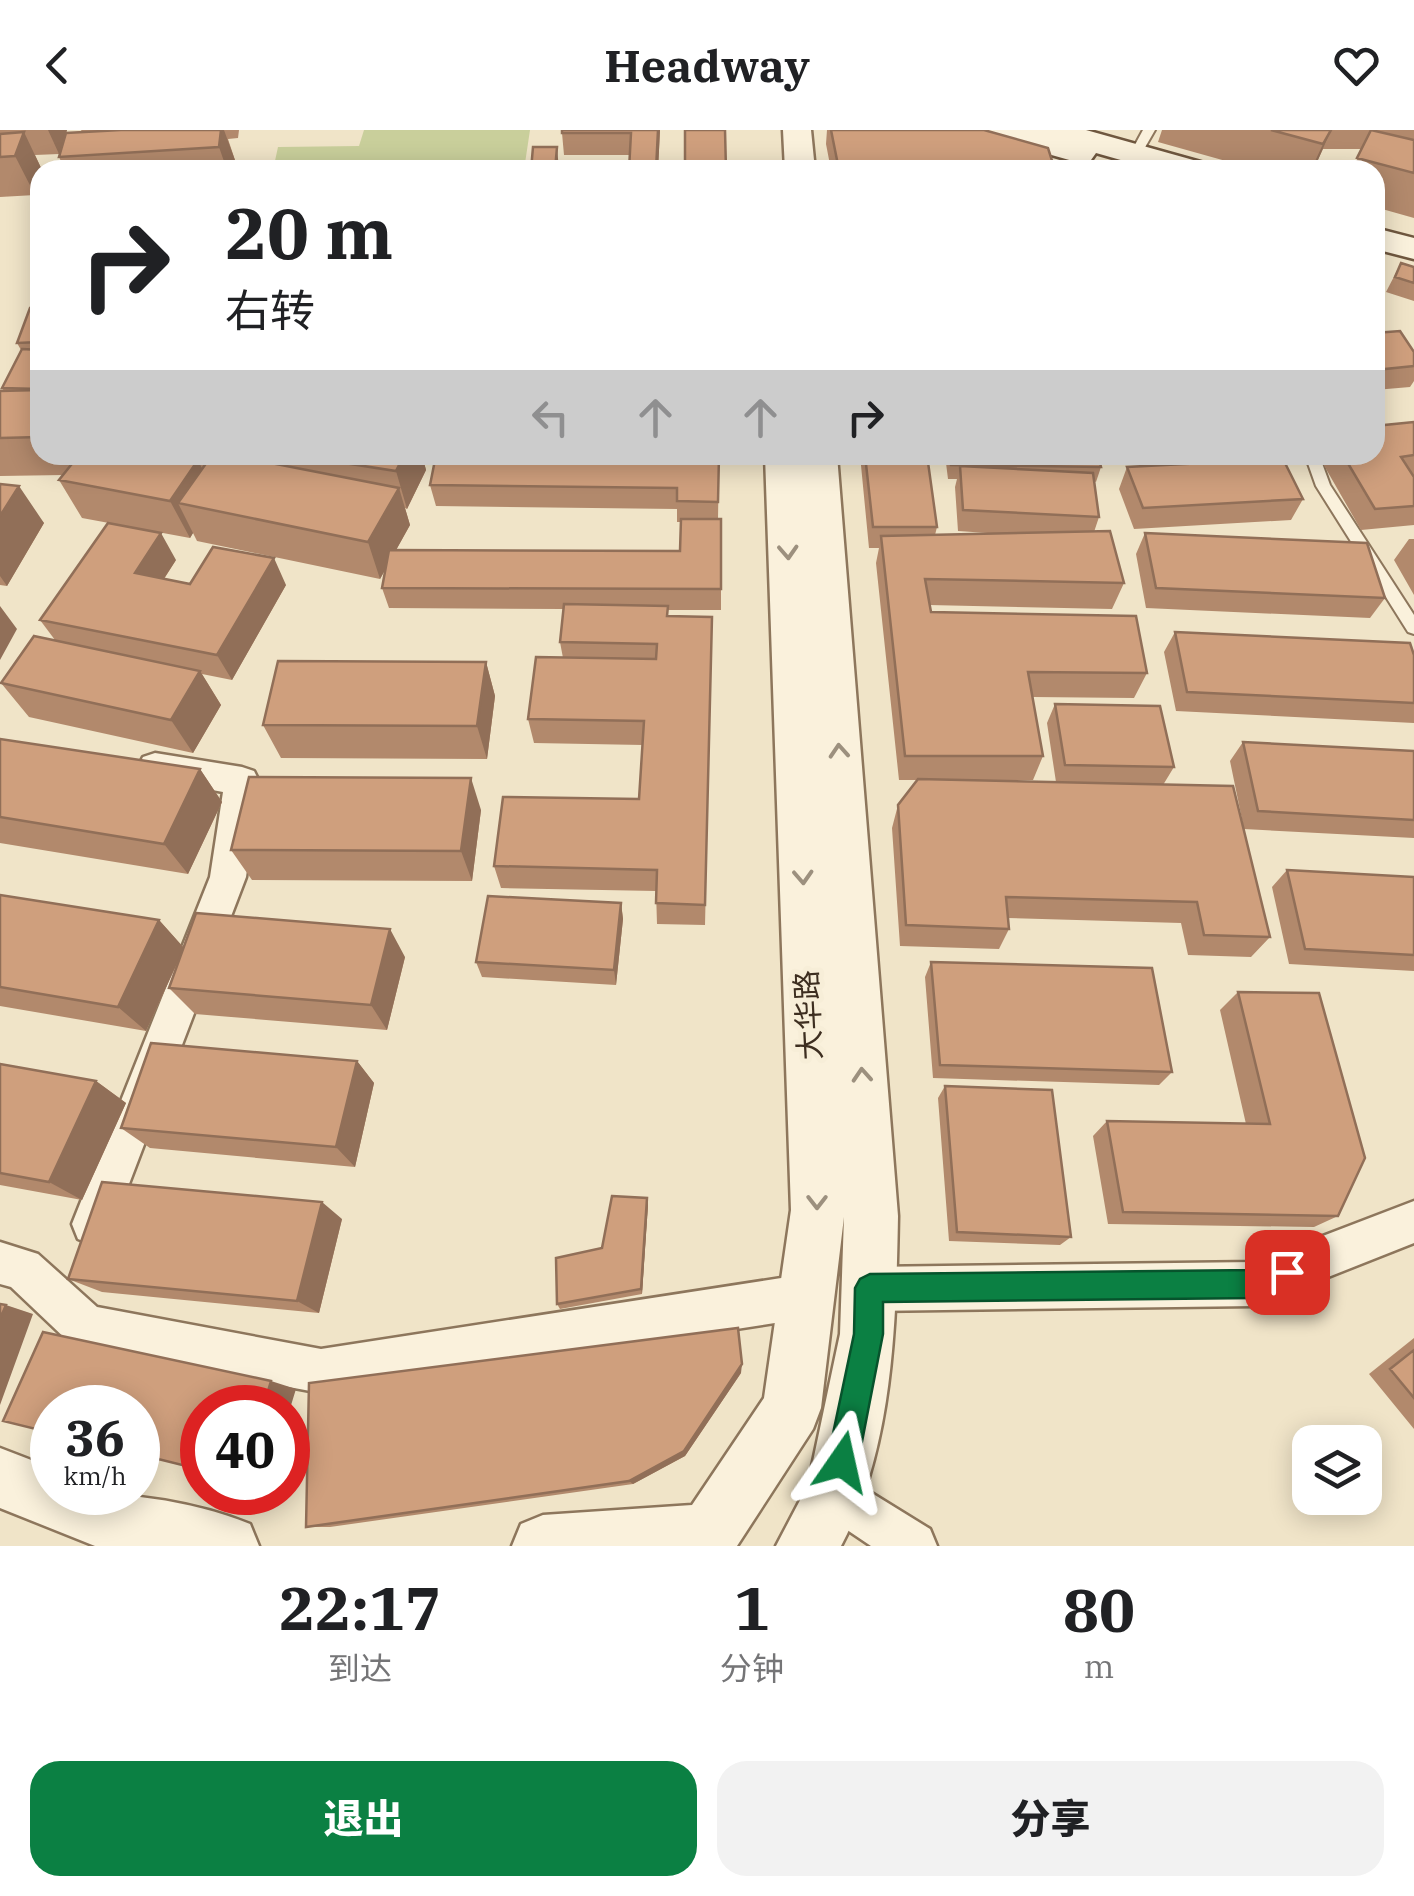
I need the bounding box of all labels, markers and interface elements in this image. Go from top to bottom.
text: Headway [604,36,810,94]
icon: back [30,38,85,93]
icon: heart [1329,38,1384,93]
text: 20 m [225,187,393,278]
icon: right [60,200,190,330]
text: 右转 [225,281,315,339]
icon: left [523,390,578,445]
icon: ahead [628,390,683,445]
icon: ahead [733,390,788,445]
icon: right [838,390,893,445]
one-way arrow [777,545,798,561]
one-way arrow [829,742,851,758]
one-way arrow [792,870,813,886]
street label: 大华路 [786,969,829,1061]
one-way arrow [851,1066,873,1082]
one-way arrow [806,1194,828,1210]
pin [1245,1230,1330,1315]
icon: arrive [1260,1245,1315,1300]
speed limit sign: 40 [180,1385,310,1515]
text: 36 [65,1405,125,1470]
position arrow [790,1410,894,1514]
map controls [1292,1425,1382,1515]
button: layers [1292,1425,1382,1515]
text: km/h [63,1459,127,1492]
text: 22:17 [279,1568,441,1647]
text: 1 [734,1568,770,1647]
text: 80 [1063,1570,1135,1649]
text: m [1084,1645,1114,1687]
text: 到达 [328,1647,392,1689]
text: 分钟 [720,1647,784,1689]
button: 退出 [30,1761,697,1876]
button: 分享 [717,1761,1384,1876]

